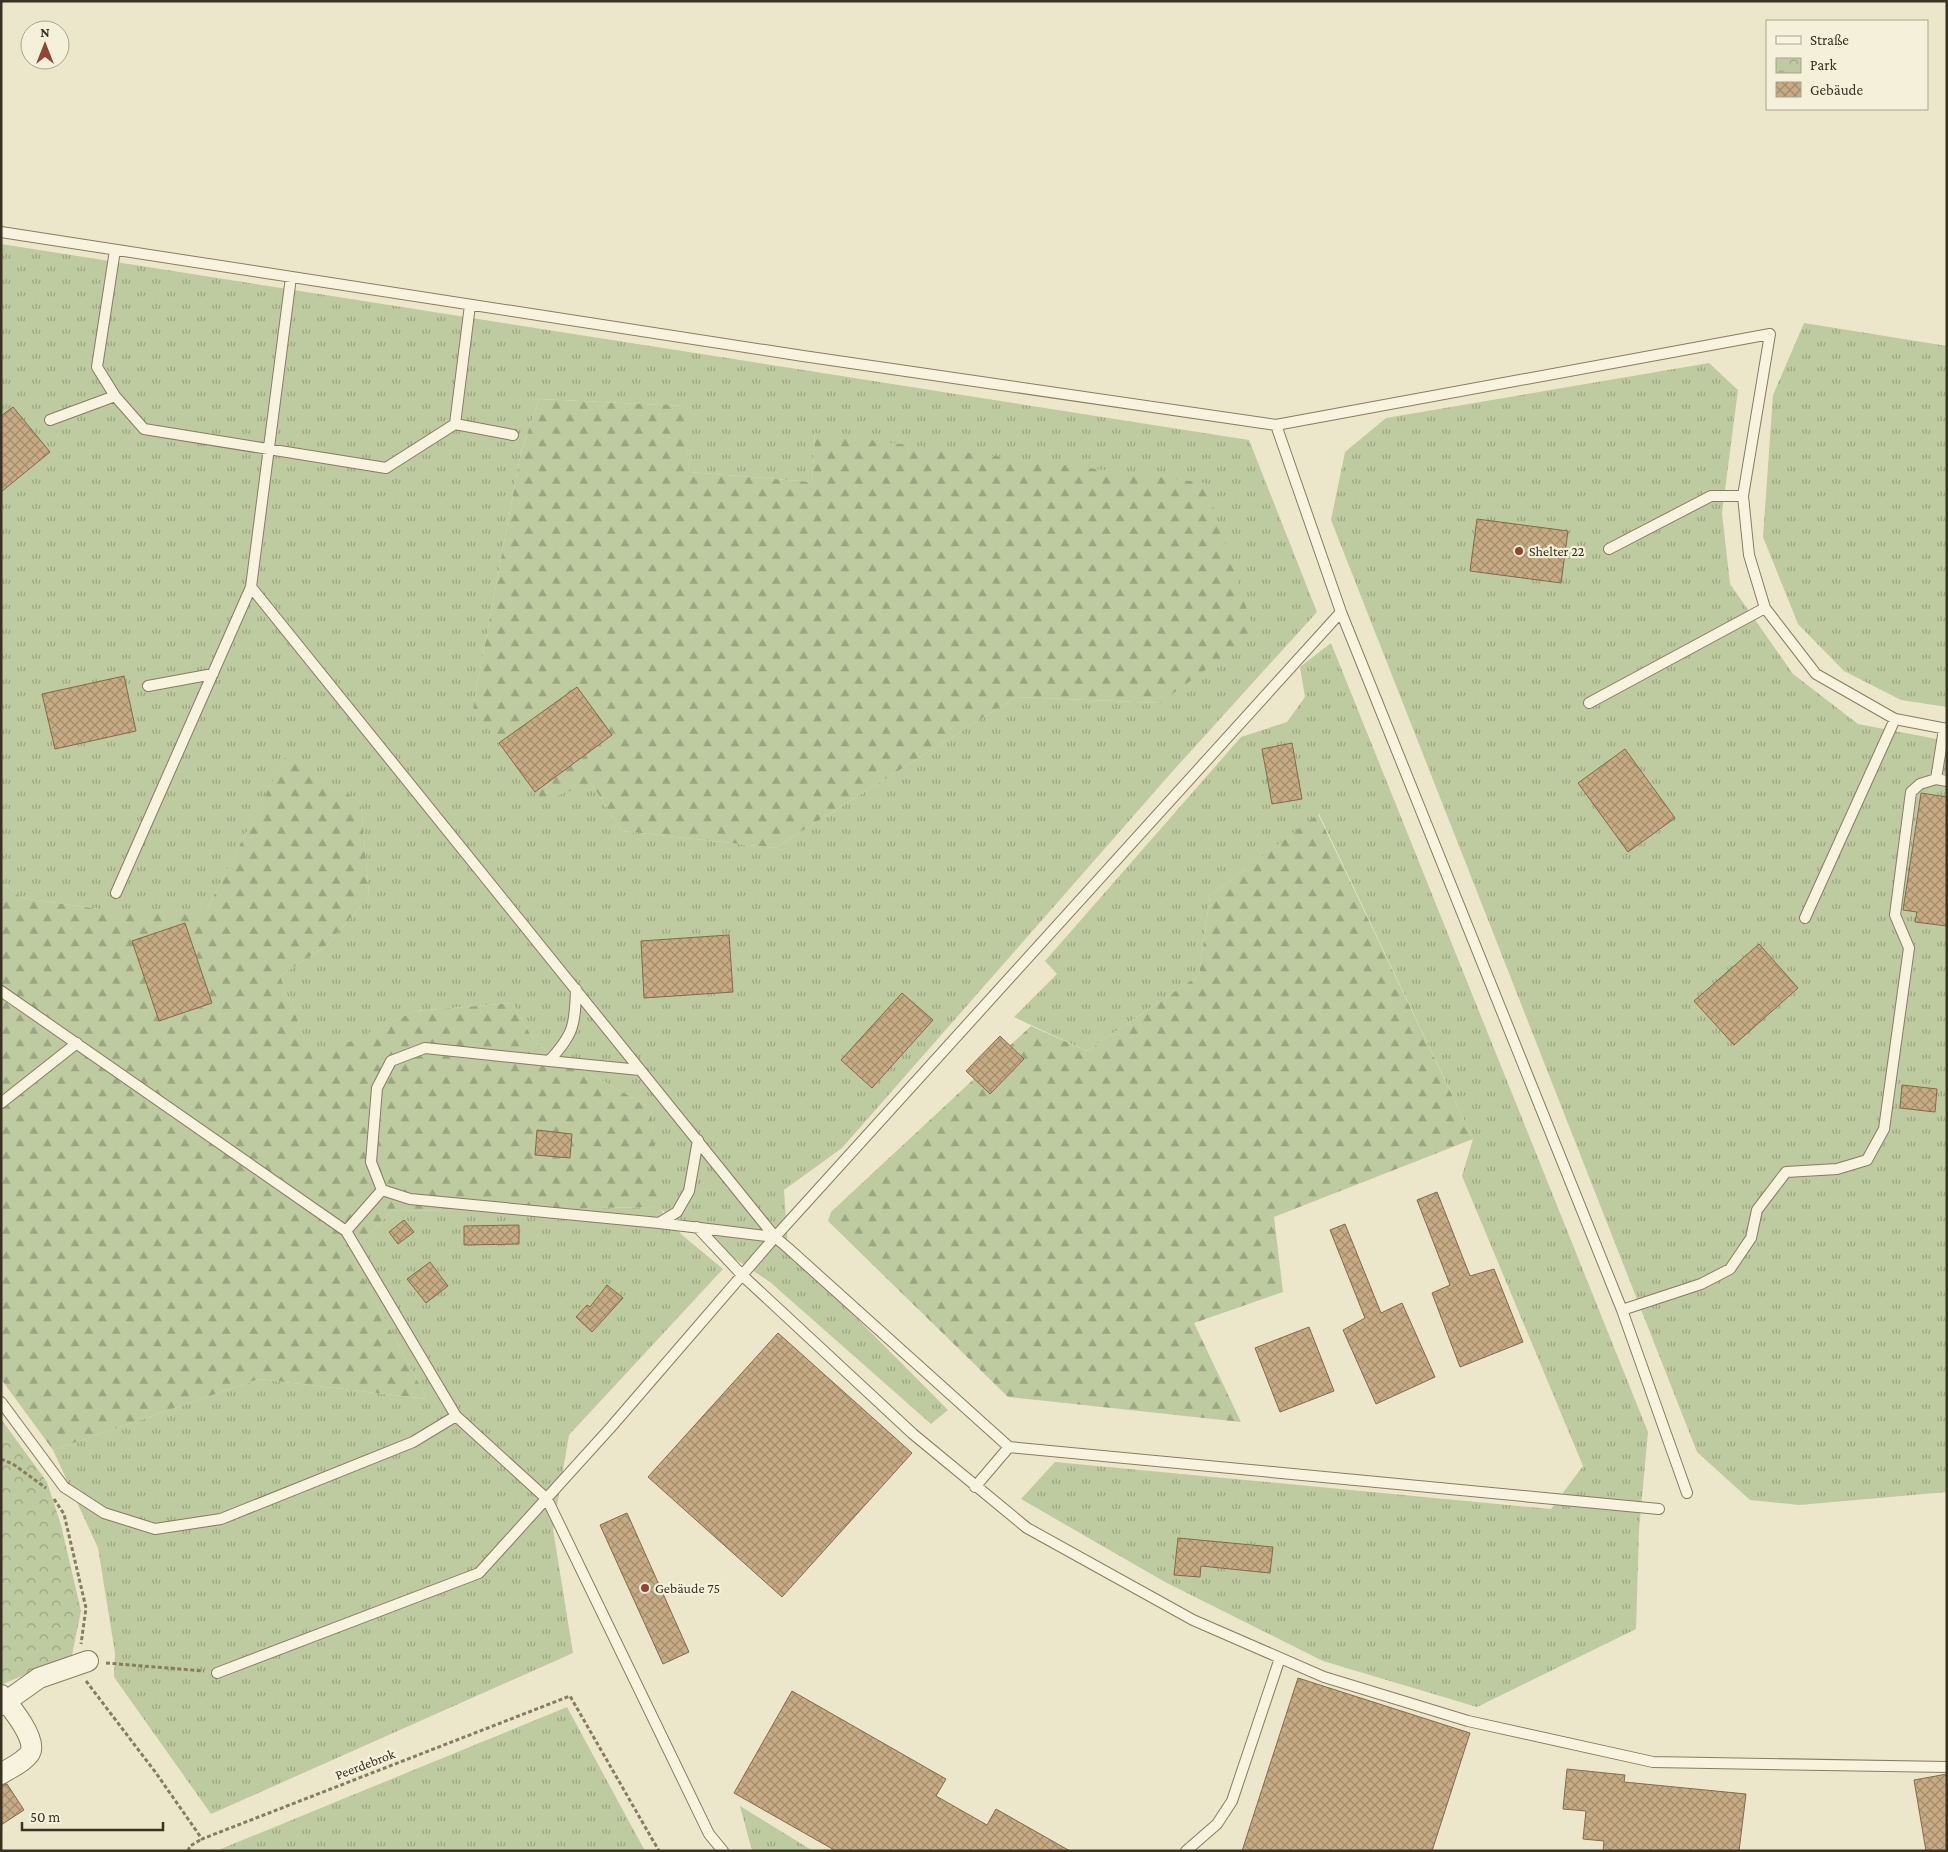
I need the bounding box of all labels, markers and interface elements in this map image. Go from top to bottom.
north arrow [20,20,70,70]
legend [1766,20,1928,110]
text: N [40,24,50,40]
text: Straße [1810,32,1849,48]
text: Park [1810,57,1837,73]
text: Gebäude [1810,82,1864,98]
place label: Shelter 22 [1529,543,1585,559]
marker: Shelter 22 [1513,545,1525,557]
place label: Gebäude 75 [655,1580,720,1596]
marker: Gebäude 75 [639,1582,651,1594]
street label: Peerdebrok [333,1745,397,1783]
scale bar [22,1800,164,1832]
text: 50 m [30,1809,60,1825]

